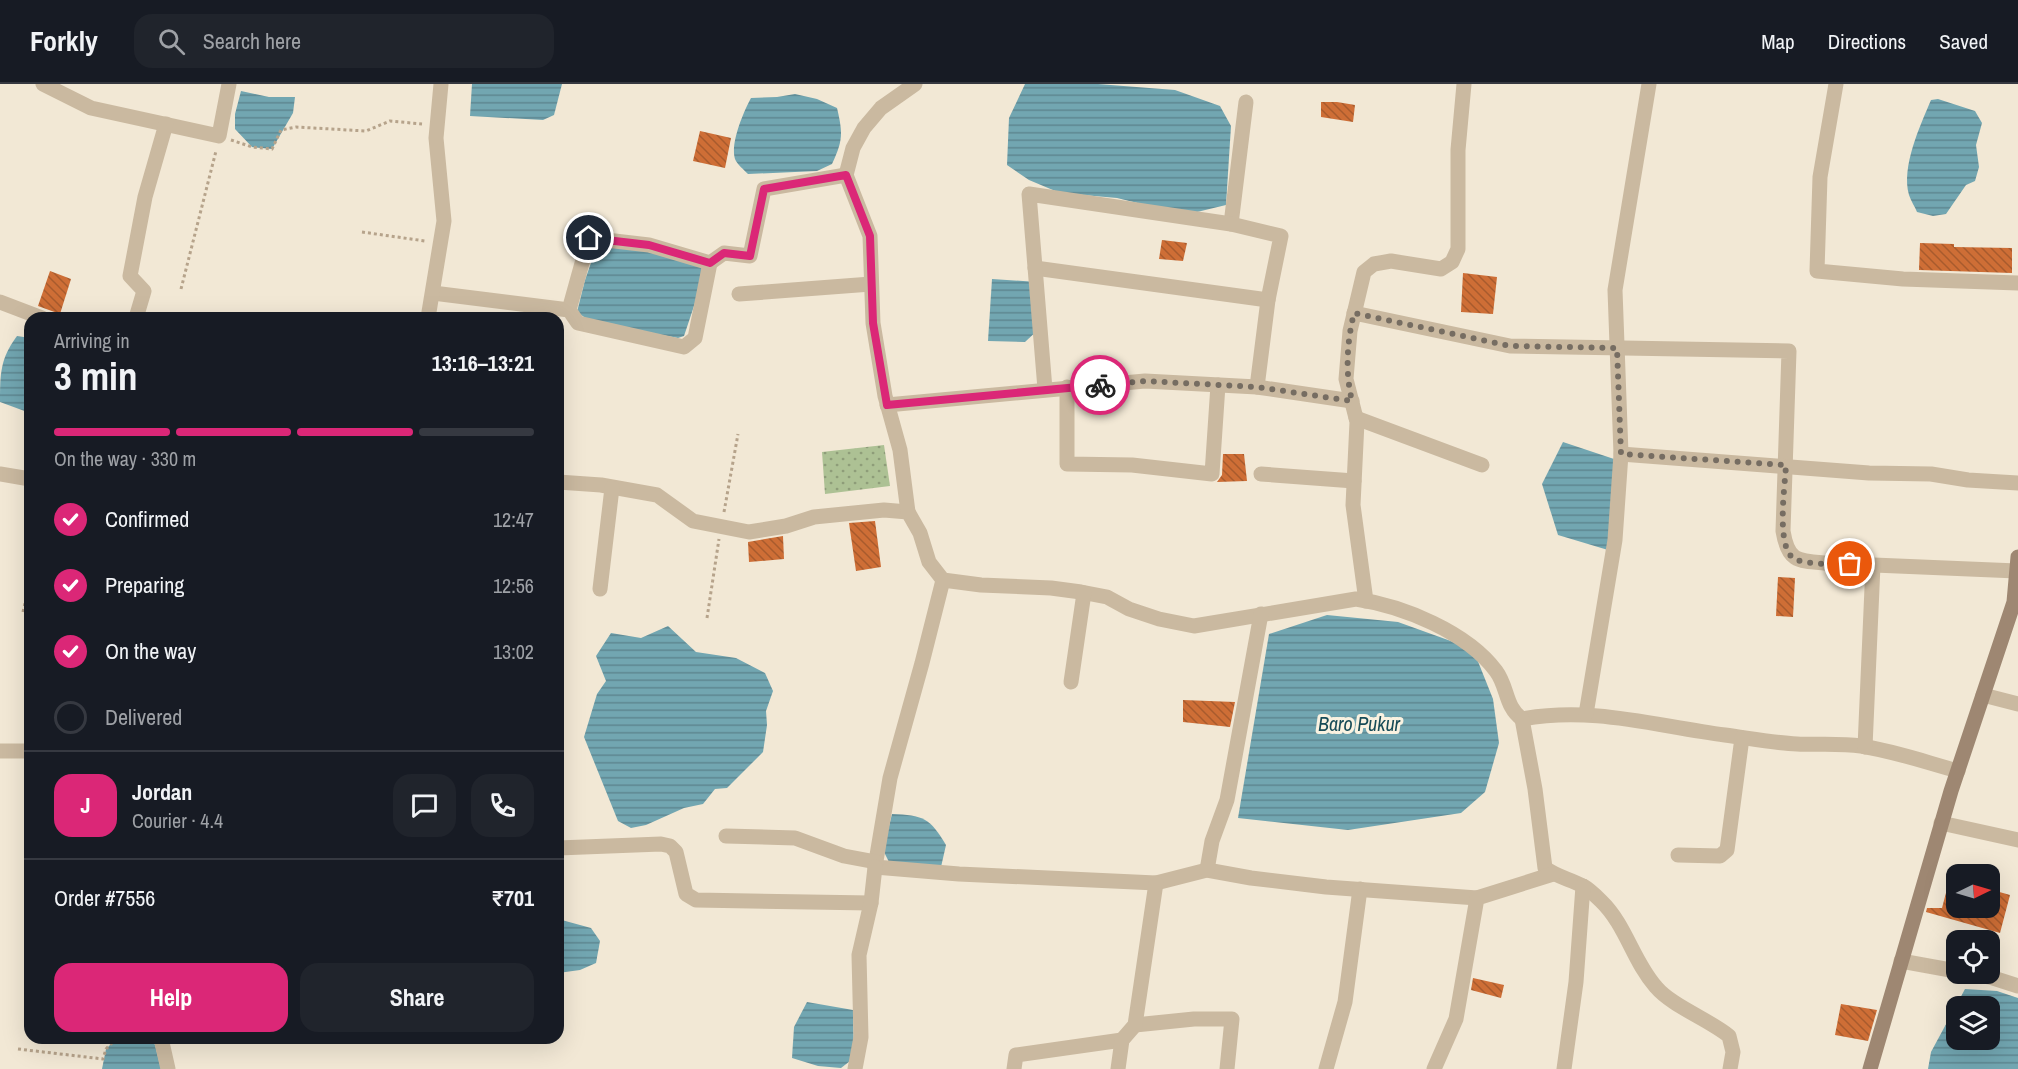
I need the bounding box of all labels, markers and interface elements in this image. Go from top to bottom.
search box [134,14,554,68]
text: Forkly [30,22,98,60]
icon: search [155,25,188,58]
text: Search here [203,26,301,56]
text: Map [1761,27,1795,56]
text: Directions [1828,27,1906,56]
text: Saved [1939,27,1988,56]
pin [563,212,614,263]
icon: home [572,221,605,254]
text: Arriving in [54,327,130,354]
text: 13:16–13:21 [432,348,534,378]
text: 3 min [54,350,138,402]
courier [1070,355,1130,415]
icon: bike [1084,369,1117,402]
text: On the way · 330 m [54,445,196,472]
icon: check [54,503,87,536]
text: Confirmed [105,504,189,534]
text: 12:47 [493,506,534,533]
pin [1824,538,1875,589]
icon: bag [1833,547,1866,580]
icon: check [54,569,87,602]
text: Preparing [105,570,184,600]
text: 12:56 [493,572,534,599]
icon: check [54,635,87,668]
text: On the way [105,636,196,666]
text: 13:02 [493,638,534,665]
text: Delivered [105,702,182,732]
water label: Baro Pukur [1318,710,1401,737]
button: chat [393,774,456,837]
button: phone [471,774,534,837]
text: Jordan [132,777,192,807]
text: J [80,790,91,820]
text: Courier · 4.4 [132,807,223,834]
north arrow [1946,864,2000,918]
map controls [1946,864,2000,1050]
text: Order #7556 [54,883,155,913]
text: ₹701 [491,883,534,913]
button: locate [1946,930,2000,984]
button: Help [54,963,288,1032]
button: Share [300,963,534,1032]
button: layers [1946,996,2000,1050]

